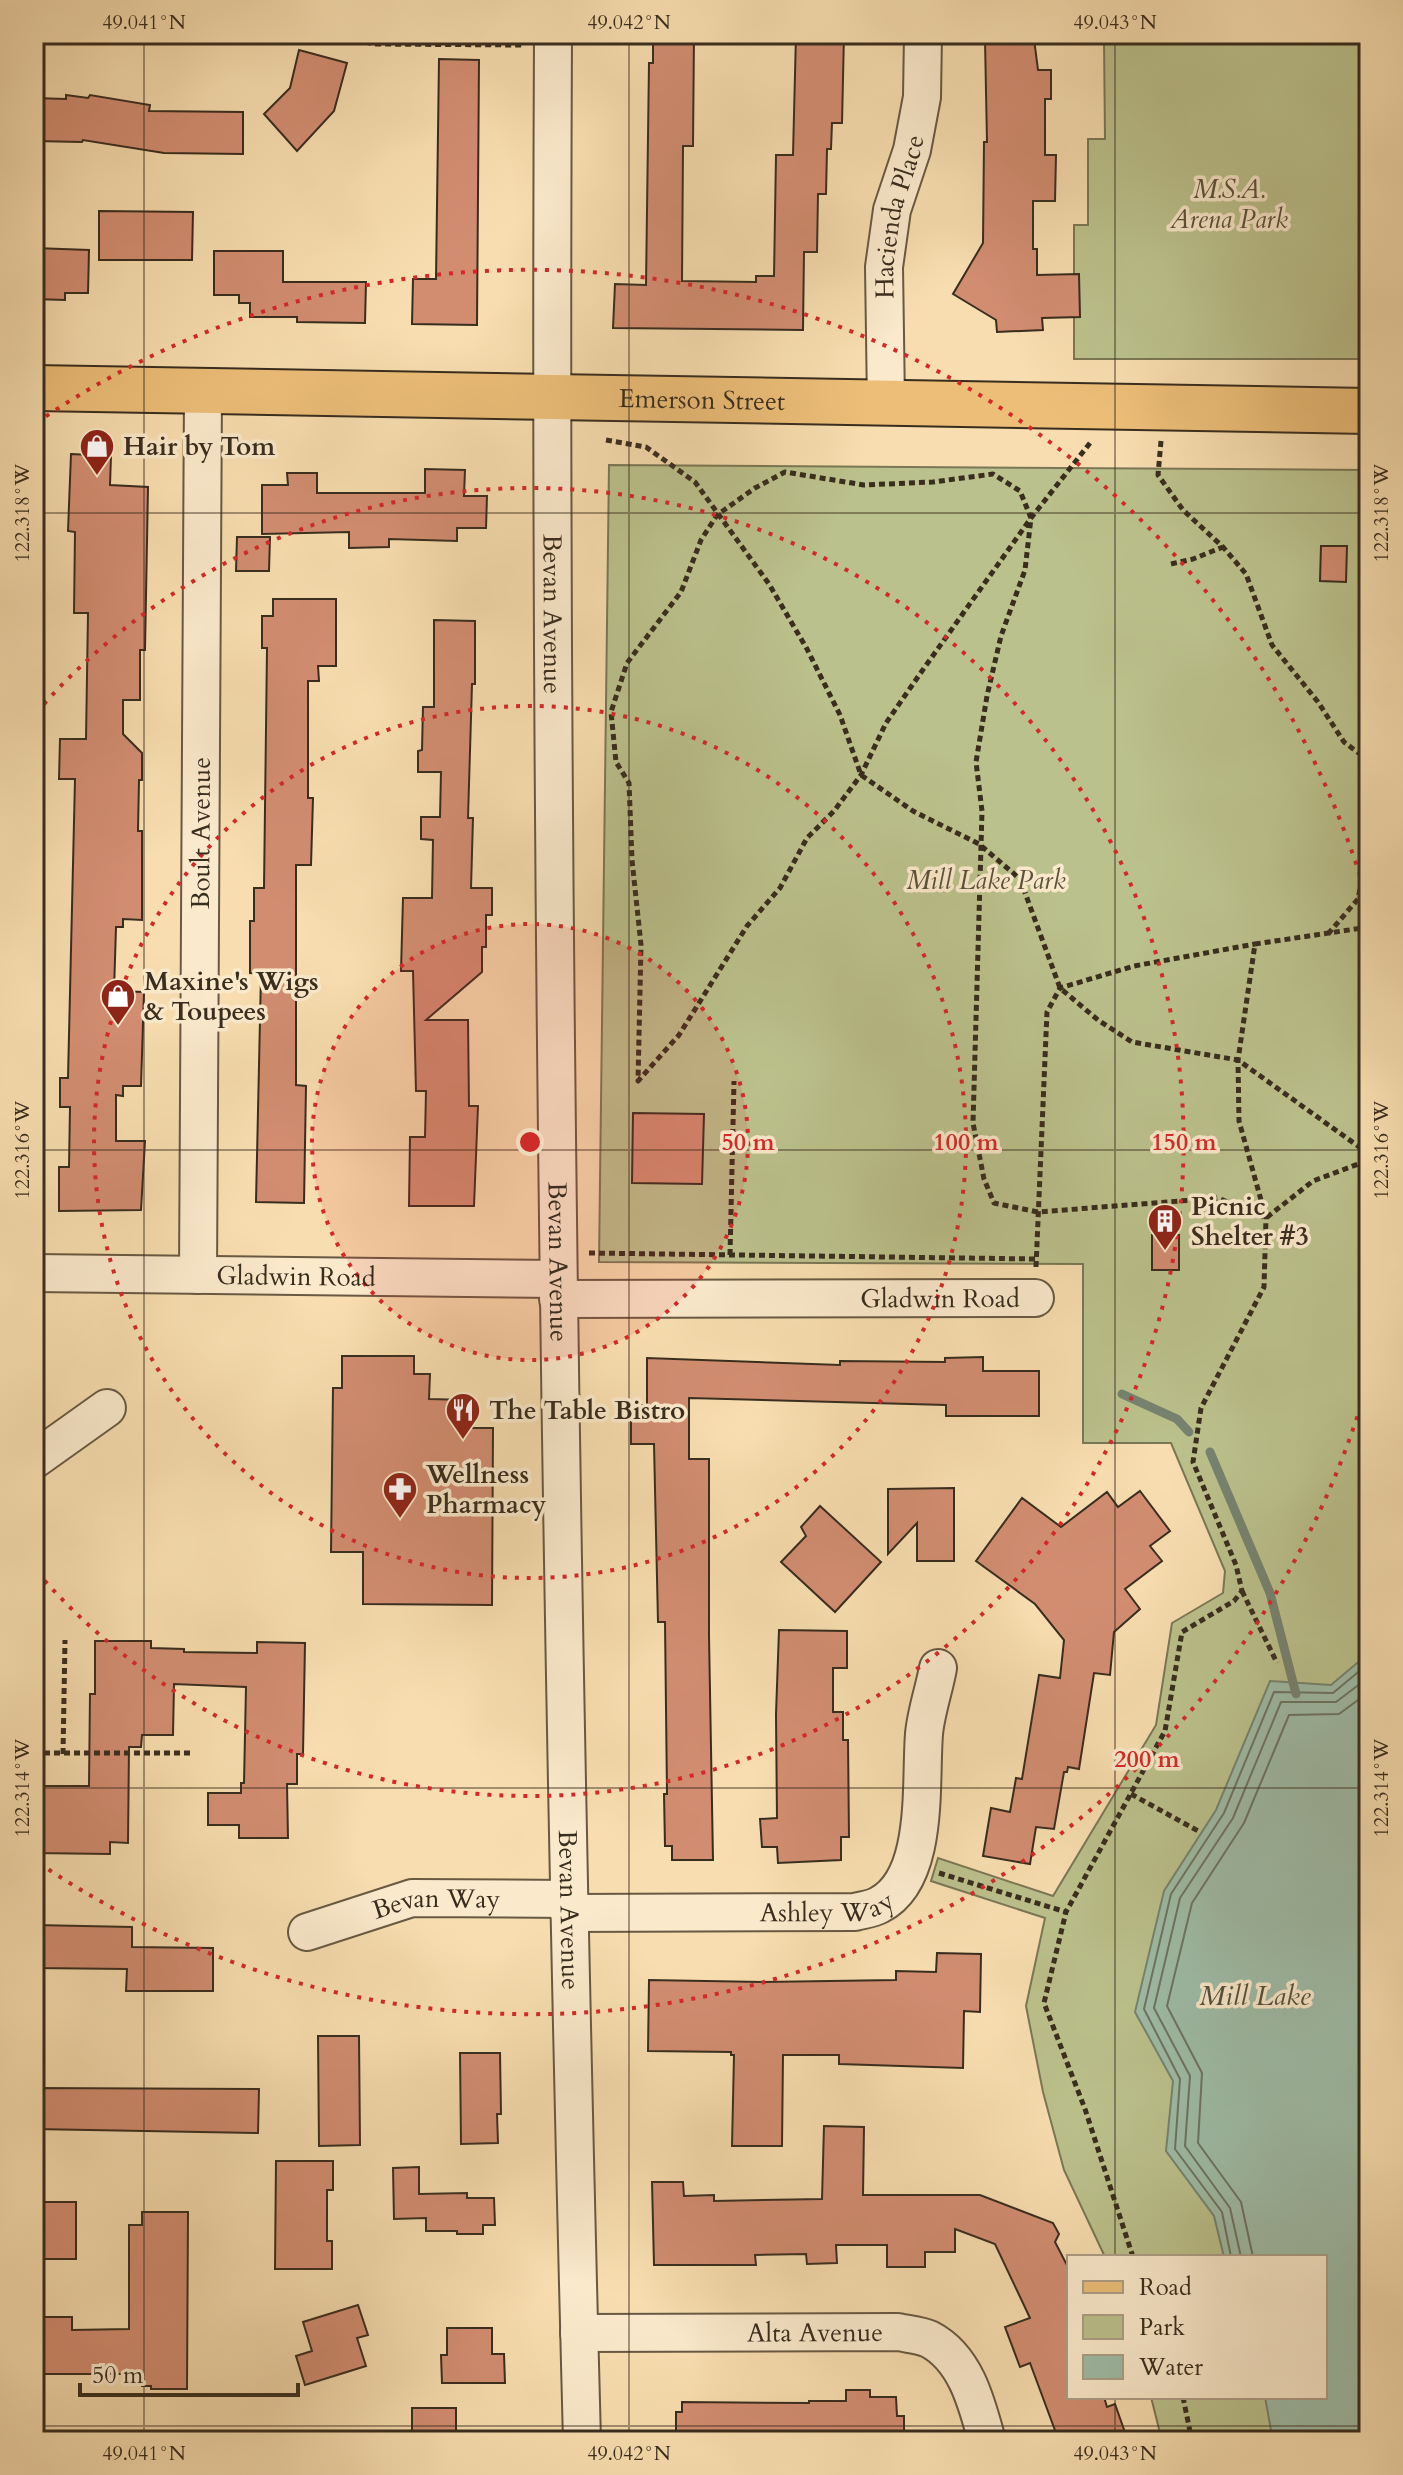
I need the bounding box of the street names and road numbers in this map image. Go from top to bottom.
street label: Hacienda Place [867,132,932,299]
street label: Emerson Street [618,381,785,419]
street label: Bevan Avenue [535,534,570,694]
street label: Boult Avenue [183,757,219,909]
street label: Bevan Avenue [539,1182,577,1342]
street label: Gladwin Road [216,1258,376,1295]
street label: Gladwin Road [860,1281,1020,1316]
street label: Bevan Avenue [550,1830,588,1990]
street label: Bevan Way [368,1881,501,1928]
street label: Ashley Way [760,1883,901,1930]
street label: Alta Avenue [747,2315,883,2350]

